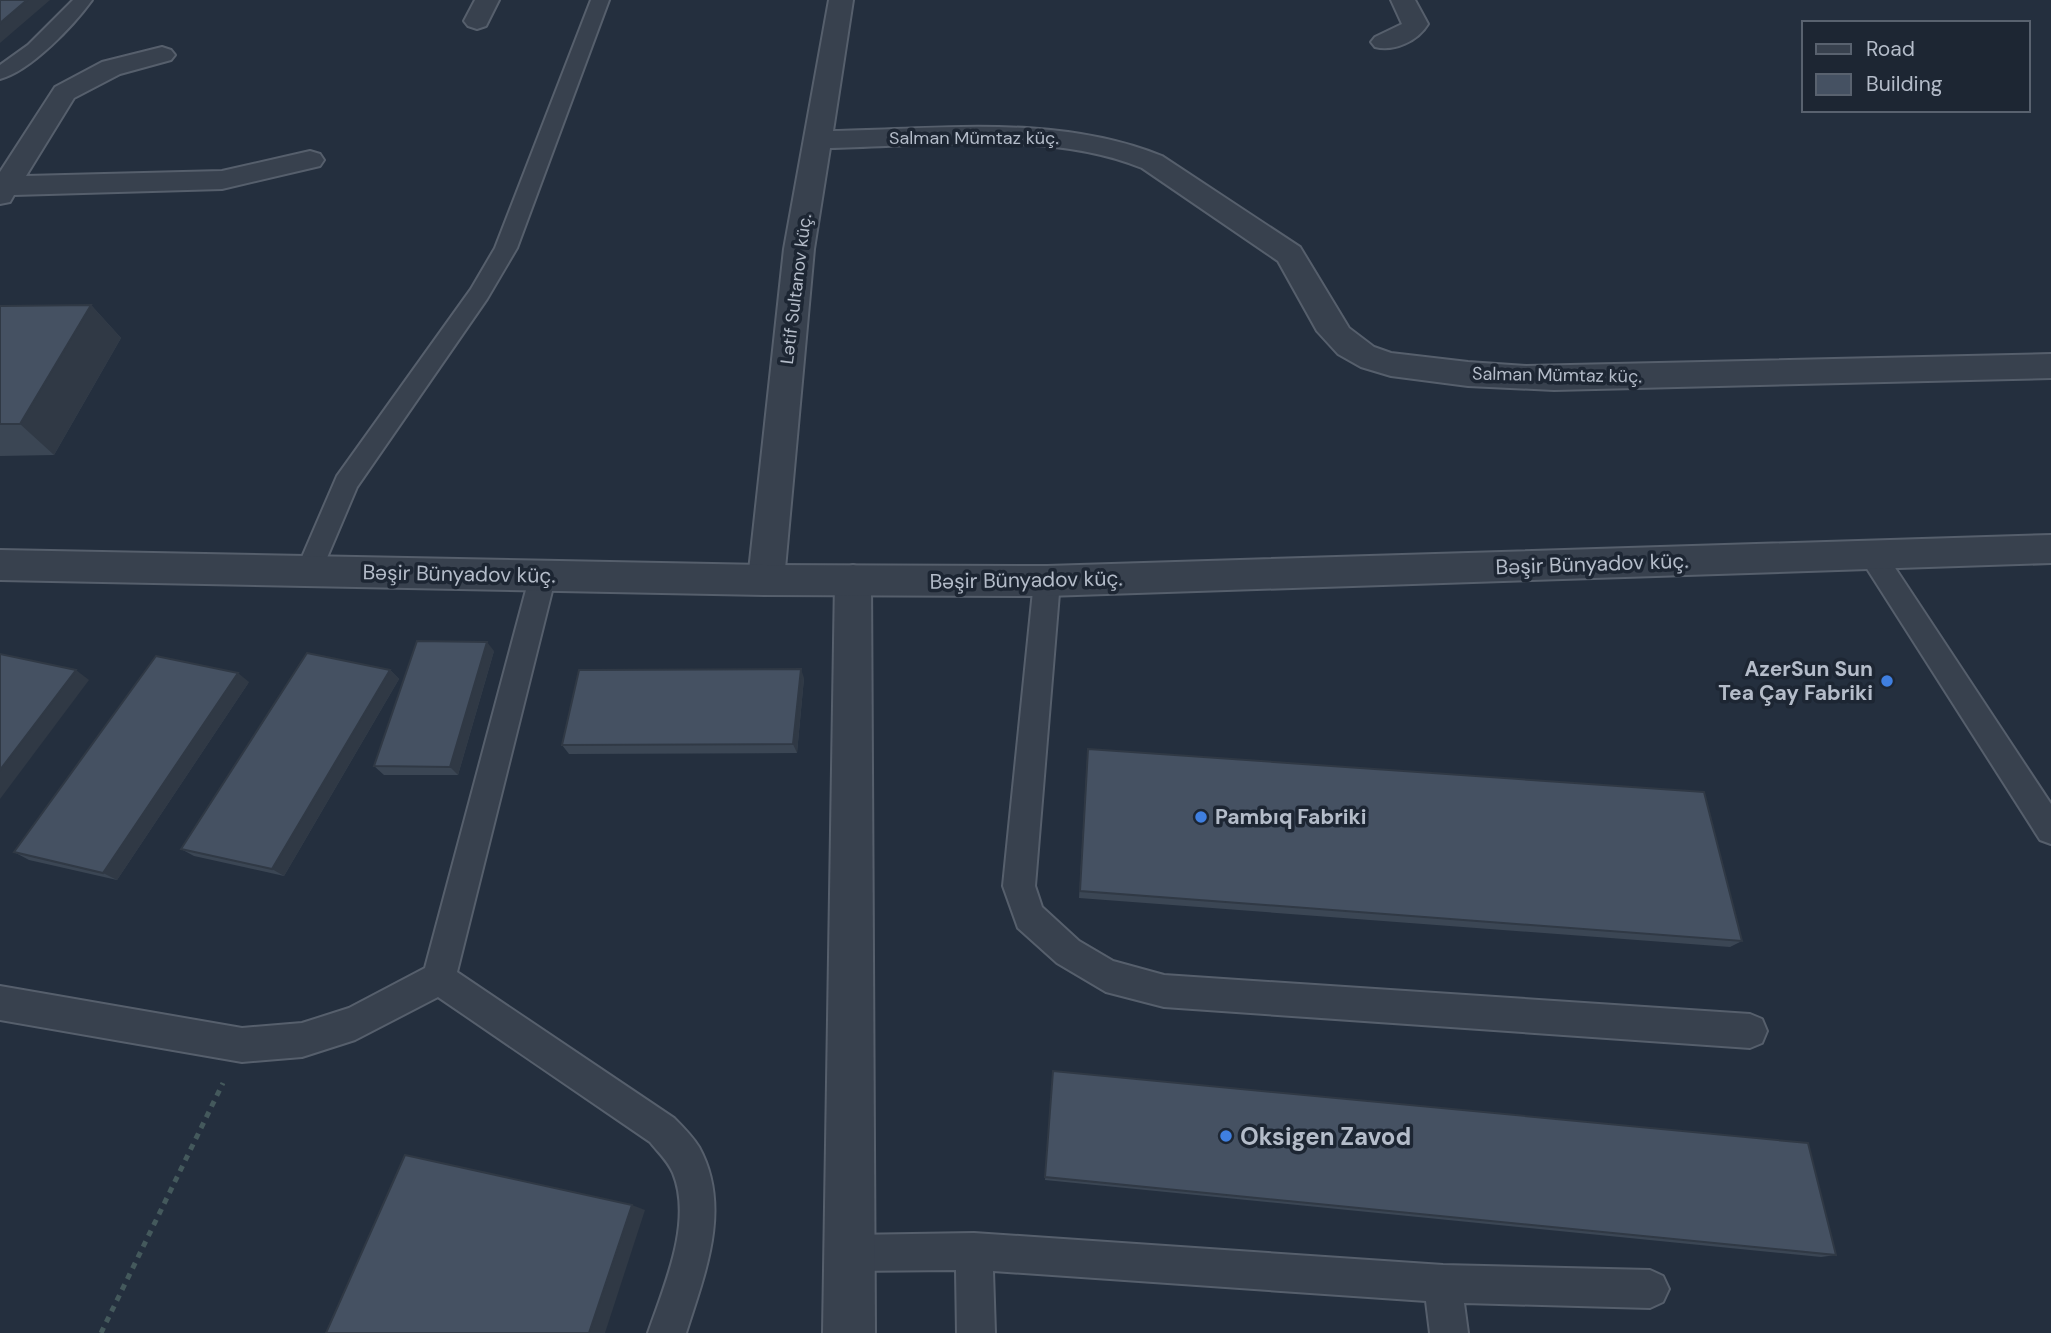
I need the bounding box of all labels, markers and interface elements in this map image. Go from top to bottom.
legend [1802,21,2030,112]
text: Road [1866,35,1915,63]
text: Building [1866,70,1943,98]
street label: Salman Mümtaz küç. [889,126,1059,150]
street label: Lətif Sultanov küç. [775,213,817,365]
street label: Salman Mümtaz küç. [1472,362,1642,388]
street label: Bəşir Bünyadov küç. [1495,547,1689,581]
street label: Bəşir Bünyadov küç. [362,558,556,590]
street label: Bəşir Bünyadov küç. [929,564,1123,596]
place label: AzerSun Sun Tea Çay Fabriki [1718,655,1873,707]
marker: AzerSun Sun Tea Çay Fabriki [1879,673,1895,689]
place label: Pambıq Fabriki [1215,803,1366,831]
marker: Pambıq Fabriki [1193,809,1209,825]
place label: Oksigen Zavod [1240,1121,1411,1152]
marker: Oksigen Zavod [1218,1128,1234,1144]

